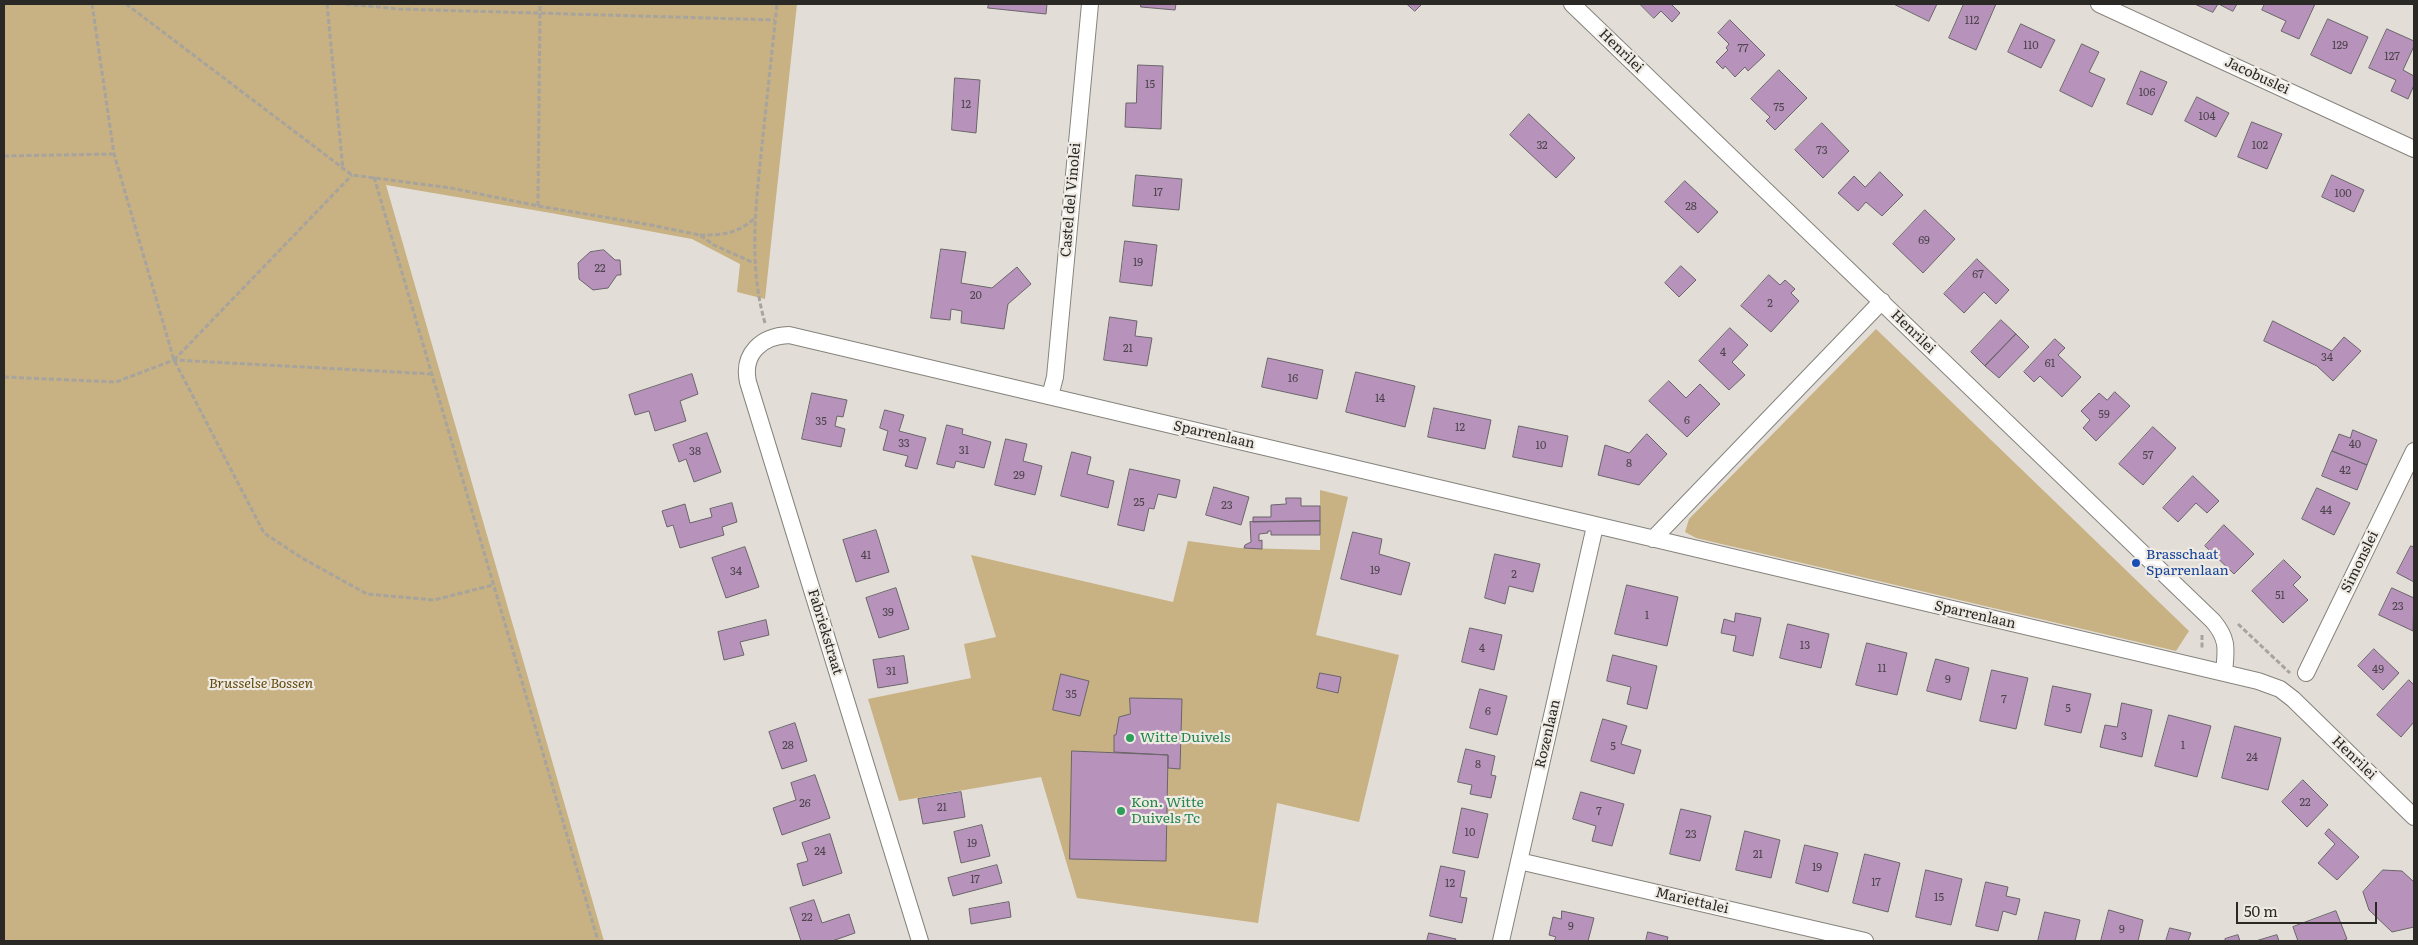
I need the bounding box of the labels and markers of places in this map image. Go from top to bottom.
place label: Brasschaat Sparrenlaan [2146,547,2229,580]
marker: Brasschaat Sparrenlaan [2130,557,2142,569]
place label: Witte Duivels [1140,730,1230,746]
marker: Witte Duivels [1124,732,1136,744]
place label: Kon. Witte Duivels Tc [1131,795,1204,828]
marker: Kon. Witte Duivels Tc [1115,805,1127,817]

